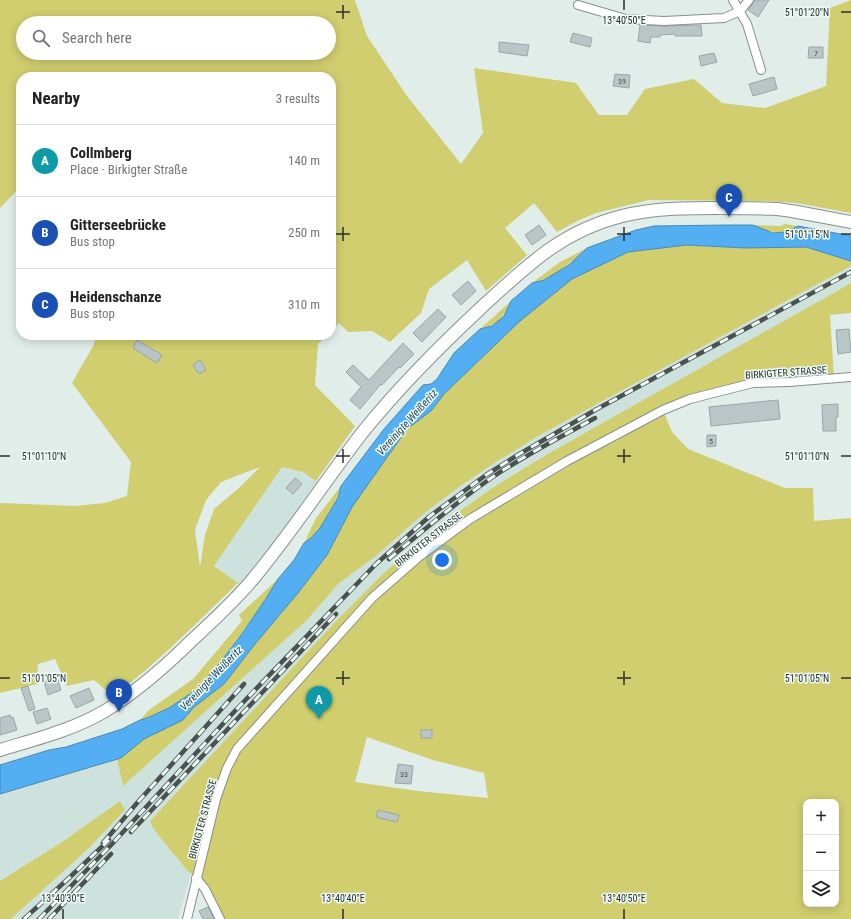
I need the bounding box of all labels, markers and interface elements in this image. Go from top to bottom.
text: 51°01'20"N [785,7,829,18]
text: 13°40'50"E [602,15,646,26]
search box [16,16,336,60]
icon: search [30,27,52,49]
text: Search here [62,29,132,47]
house number: 7 [814,49,818,58]
house number: 39 [618,77,626,86]
text: Nearby [32,88,80,108]
text: 3 results [276,91,320,106]
text: Collmberg [70,144,132,162]
text: A [41,153,49,168]
text: 140 m [288,153,320,168]
text: Place · Birkigter Straße [70,162,187,177]
pin: C [716,184,742,217]
text: Gitterseebrücke [70,216,166,234]
text: B [41,225,49,240]
text: 250 m [288,225,320,240]
text: 51°01'15"N [785,229,829,240]
text: Bus stop [70,234,115,249]
text: Heidenschanze [70,288,162,306]
text: C [41,297,49,312]
text: 310 m [288,297,320,312]
text: Bus stop [70,306,115,321]
street label: BIRKIGTER STRASSE [745,364,827,381]
water label: Vereinigte Weißeritz [374,386,441,458]
house number: 5 [709,437,713,446]
text: 51°01'10"N [22,451,66,462]
text: 51°01'10"N [785,451,829,462]
street label: BIRKIGTER STRASSE [393,510,464,569]
your location [432,550,452,570]
water label: Vereinigte Weißeritz [177,643,246,713]
text: 51°01'05"N [22,673,66,684]
text: 51°01'05"N [785,673,829,684]
pin: B [106,679,132,712]
pin: A [306,686,332,719]
house number: 33 [400,770,408,779]
street label: BIRKIGTER STRASSE [187,778,218,860]
map controls [803,799,839,907]
button: + [803,799,839,835]
button: − [803,835,839,871]
button: layers [803,871,839,907]
text: 13°40'30"E [41,893,85,904]
text: 13°40'40"E [321,893,365,904]
text: 13°40'50"E [602,893,646,904]

